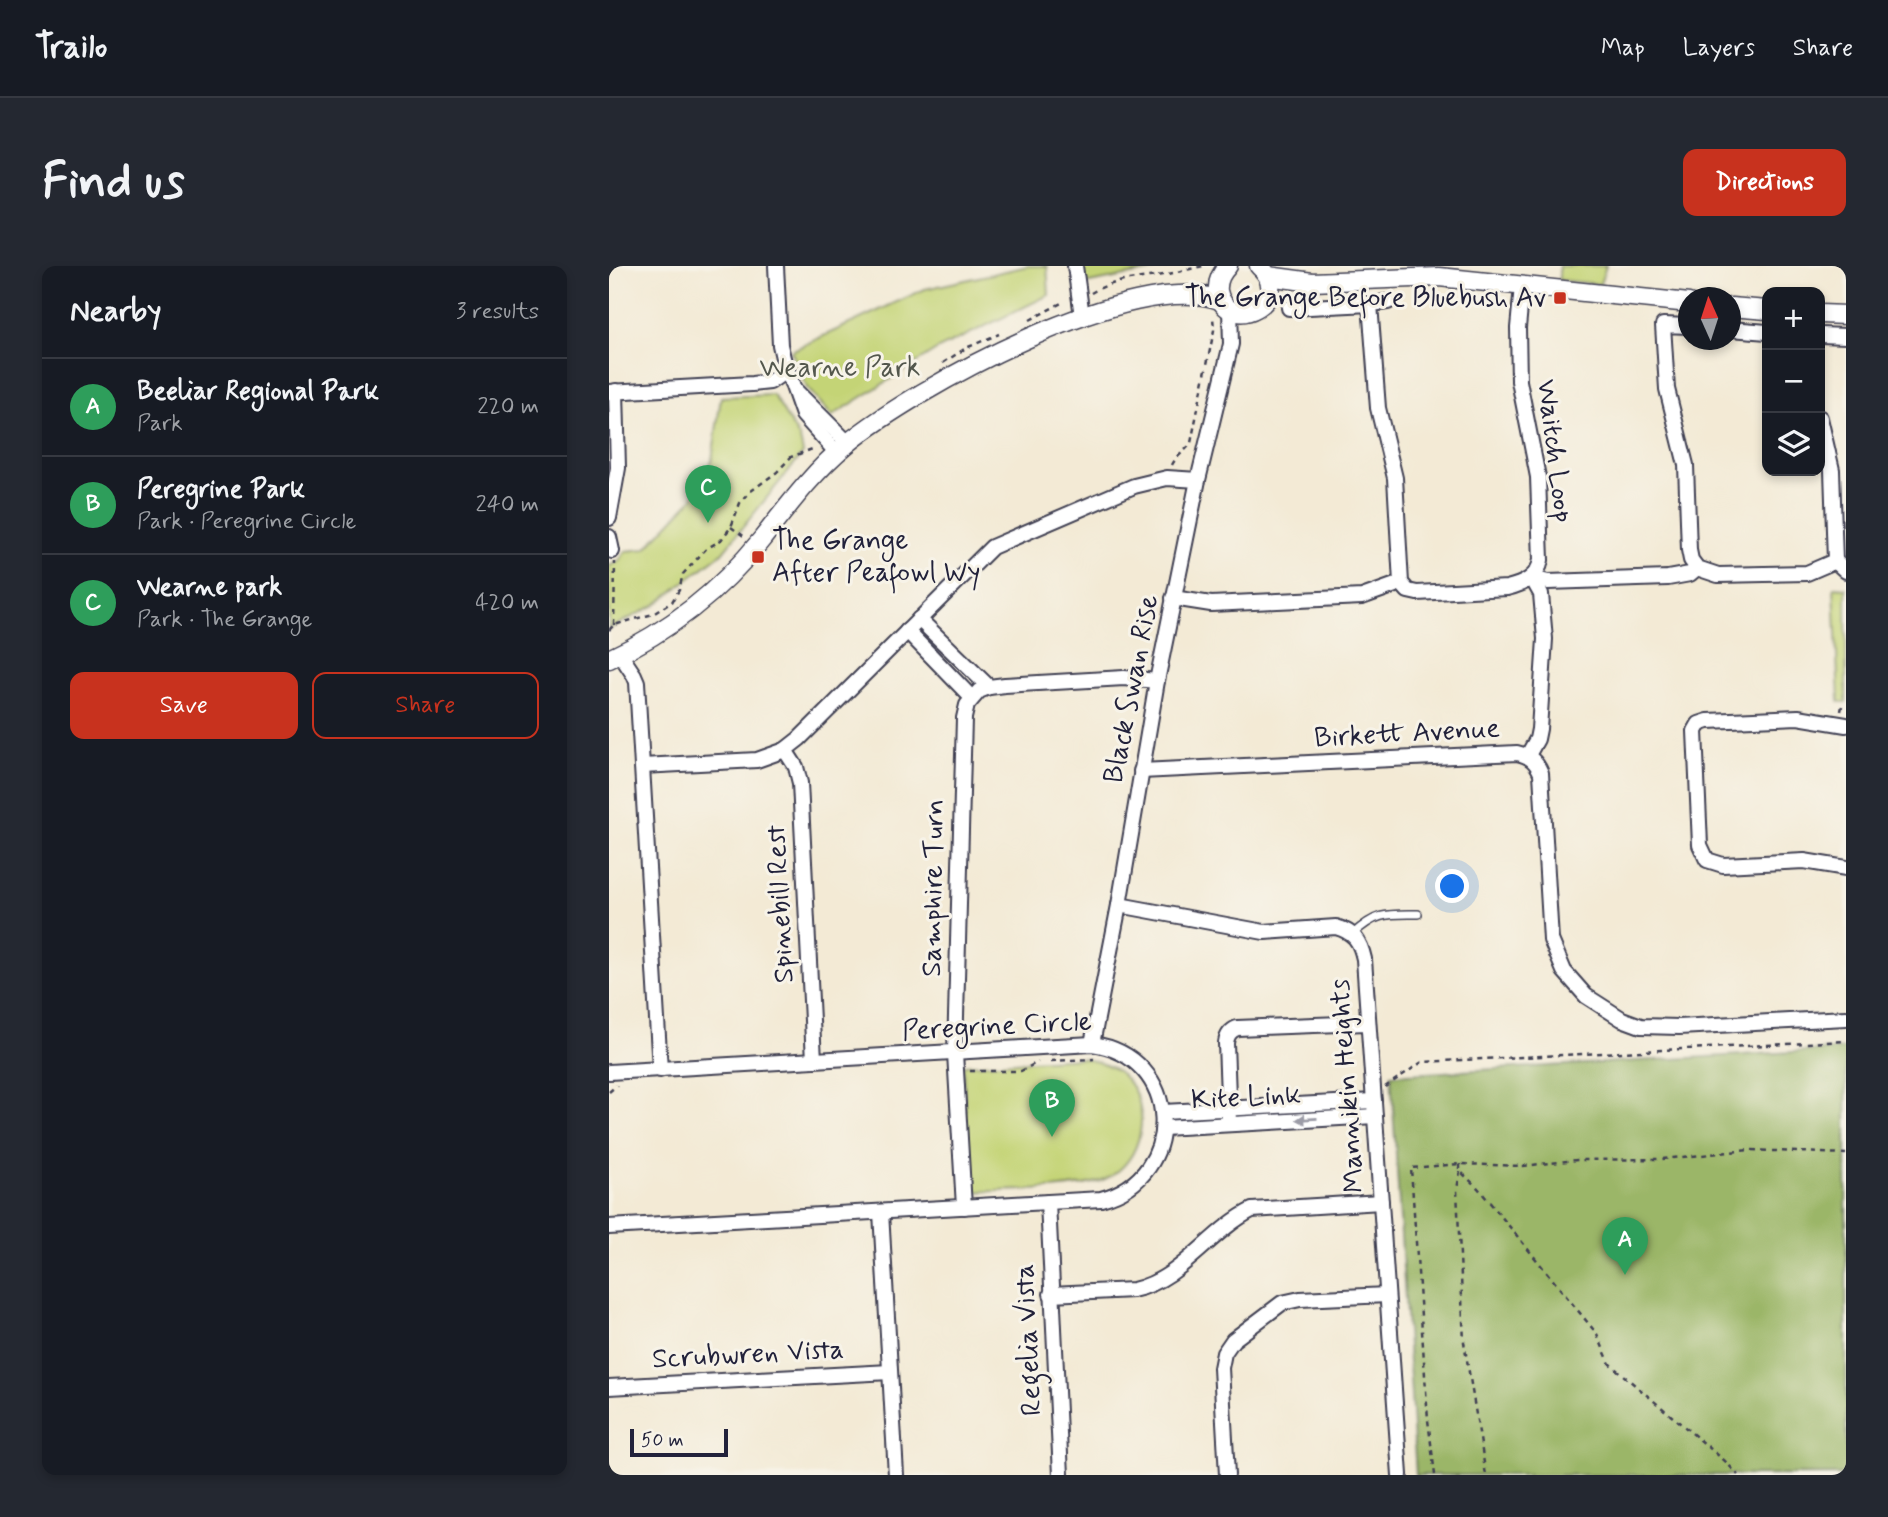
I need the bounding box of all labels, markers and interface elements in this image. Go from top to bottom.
text: Trailo [35,26,107,70]
text: Map [1601,33,1645,64]
text: Layers [1683,33,1755,64]
text: Share [1793,33,1853,64]
button: Directions [1683,149,1846,216]
text: Find us [42,150,185,215]
place label: The Grange Before Bluebush Av [1184,280,1546,319]
north arrow [1678,287,1741,350]
map controls [1762,287,1825,476]
button: + [1762,287,1825,350]
marker: The Grange Before Bluebush Av [1552,290,1568,306]
text: Nearby [70,292,161,331]
text: 3 results [456,297,539,327]
park label: Wearne Park [760,350,921,387]
button: − [1762,350,1825,413]
text: Beeliar Regional Park [137,375,379,409]
street label: Waitch Loop [1527,377,1581,525]
text: A [85,392,101,422]
text: 220 m [477,392,539,422]
text: Park [137,409,183,439]
button: layers [1762,413,1825,476]
pin: C [685,465,731,523]
text: Peregrine Park [137,473,305,507]
text: B [86,490,100,520]
text: 240 m [475,490,539,520]
text: Park · Peregrine Circle [137,507,356,537]
place label: The Grange After Peafowl Wy [772,523,981,594]
marker: The Grange After Peafowl Wy [750,549,766,565]
text: Wearne park [137,571,282,605]
text: C [85,588,101,618]
text: 420 m [475,588,539,618]
street label: Black Swan Rise [1096,592,1168,786]
text: Park · The Grange [137,605,312,635]
button: Save [70,672,298,739]
button: Share [312,672,539,739]
street label: Birkett Avenue [1313,711,1501,757]
street label: Samphire Turn [914,799,954,977]
street label: Spinebill Rest [758,823,804,984]
your location [1435,869,1469,903]
street label: Mannikin Heights [1322,978,1374,1194]
street label: Peregrine Circle [901,1004,1093,1052]
street label: Kite Link [1190,1077,1302,1119]
pin: B [1029,1079,1075,1137]
one-way arrow [1295,1114,1317,1125]
pin: A [1602,1217,1648,1275]
street label: Regelia Vista [1007,1263,1054,1417]
street label: Scrubwren Vista [651,1331,845,1379]
scale bar [630,1426,728,1458]
text: 50 m [641,1428,684,1453]

